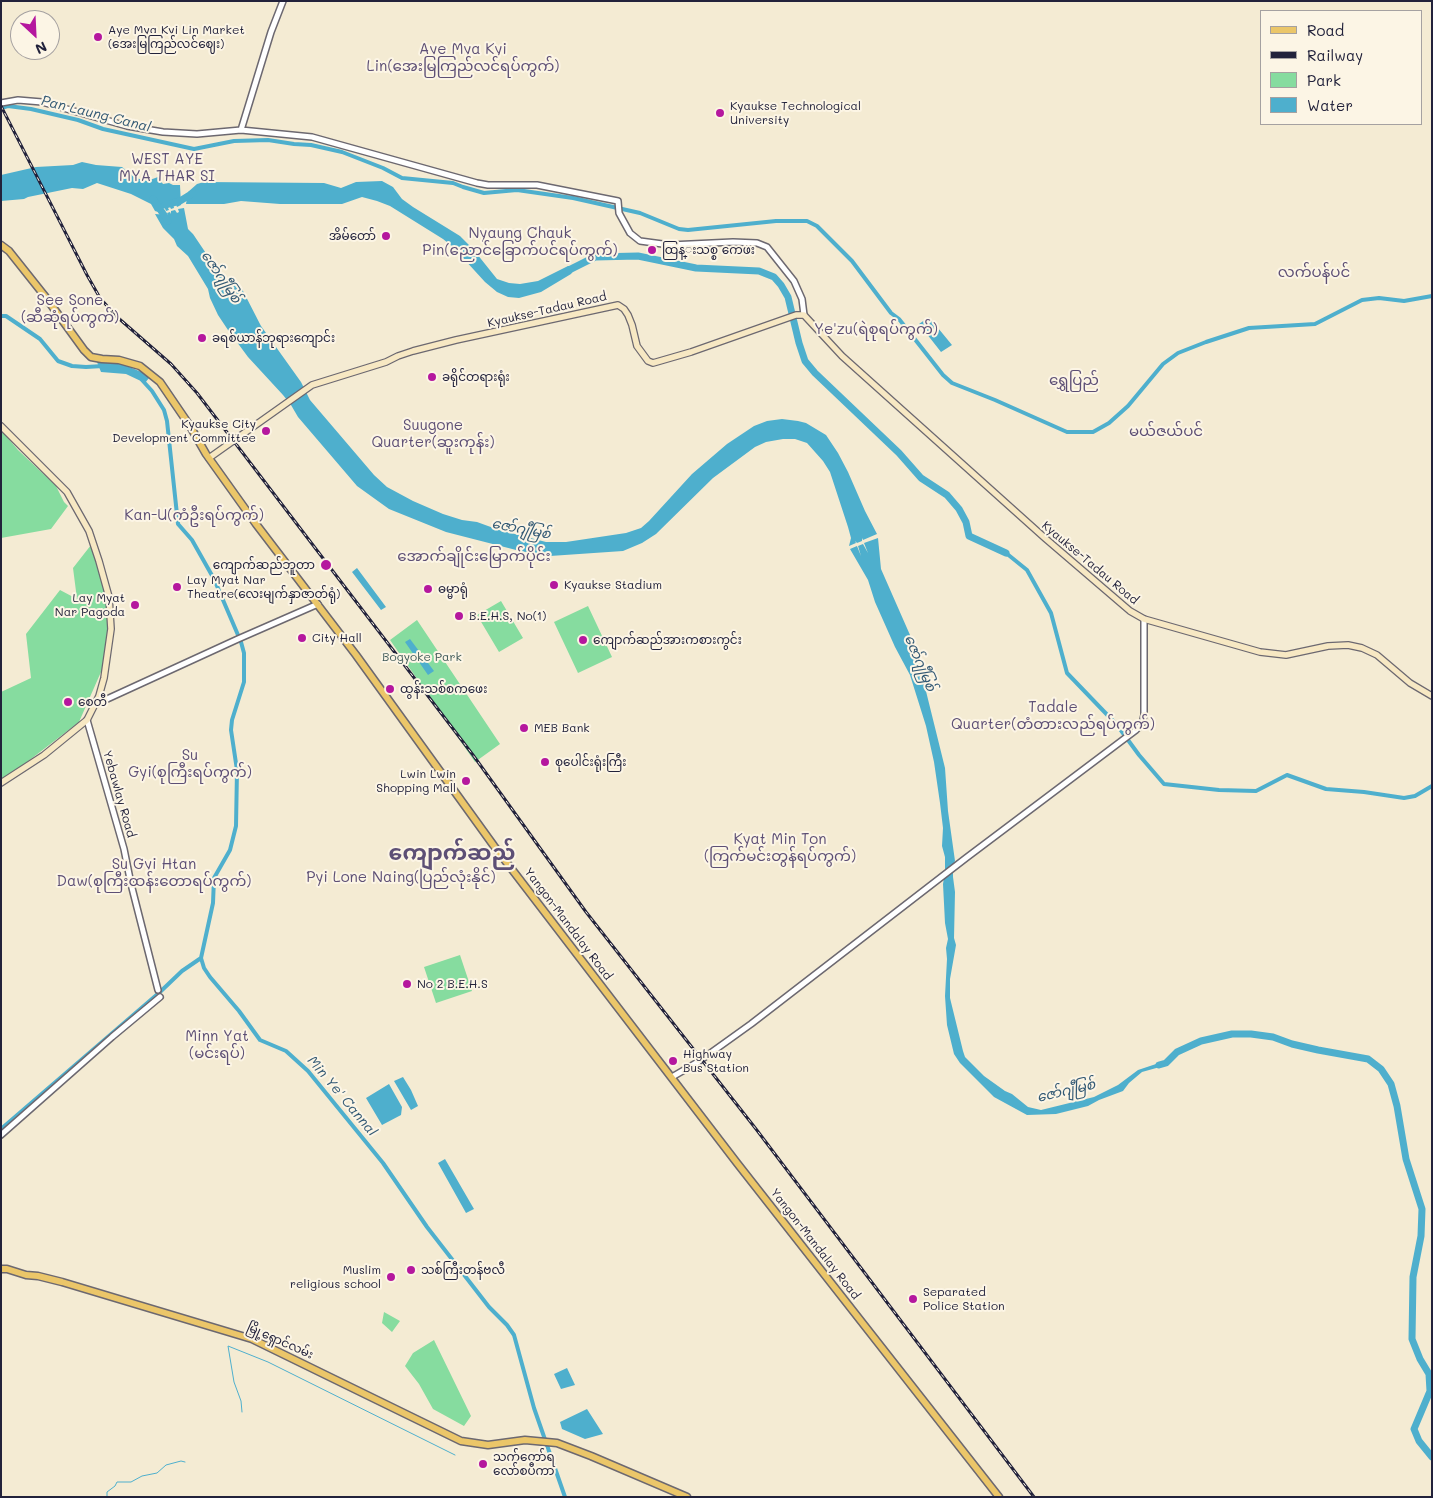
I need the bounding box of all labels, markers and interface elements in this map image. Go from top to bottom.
north arrow [10,10,60,60]
legend [1260,10,1423,125]
text: Road [1307,20,1344,40]
place label: Aye Mya Kyi Lin Market (အေးမြကြည်လင်ဈေး) [108,23,245,51]
marker: Aye Mya Kyi Lin Market (အေးမြကြည်လင်ဈေး) [92,31,104,43]
text: N [32,37,50,59]
district label: Aye Mya Kyi Lin(အေးမြကြည်လင်ရပ်ကွက်) [367,40,559,75]
text: Railway [1307,45,1363,65]
text: Park [1307,70,1341,90]
water label: Pan Laung Canal [39,92,153,136]
text: Water [1307,95,1353,115]
place label: Kyaukse Technological University [730,99,861,127]
marker: Kyaukse Technological University [714,107,726,119]
district label: WEST AYE MYA THAR SI [112,150,222,185]
district label: Nyaung Chauk Pin(ညောင်ခြောက်ပင်ရပ်ကွက်) [422,224,618,259]
place label: အိမ်တော် [329,229,376,243]
marker: အိမ်တော် [380,230,392,242]
place label: ထြန္းသစ္စ ကေဖး [662,243,755,257]
marker: ထြန္းသစ္စ ကေဖး [646,244,658,256]
water label: ဇော်ဂျီမြစ် [197,248,245,306]
district label: လက်ပန်ပင် [1278,263,1350,281]
street label: Kyaukse-Tadau Road [486,289,608,331]
district label: See Sone (ဆီဆုံရပ်ကွက်) [21,291,119,326]
district label: Ye'zu(ရဲစုရပ်ကွက်) [814,320,938,338]
place label: ခရစ်ယာန်ဘုရားကျောင်း [212,331,335,345]
marker: ခရစ်ယာန်ဘုရားကျောင်း [196,332,208,344]
place label: ခရိုင်တရားရုံး [442,370,510,384]
marker: ခရိုင်တရားရုံး [426,371,438,383]
district label: ရွှေပြည် [1049,371,1099,389]
district label: Suugone Quarter(ဆူးကုန်း) [371,416,495,451]
place label: Kyaukse City Development Committee [112,417,256,445]
district label: မယ်ဇယ်ပင် [1129,422,1203,440]
marker: Kyaukse City Development Committee [260,425,272,437]
district label: Kan-U(ကံဦးရပ်ကွက်) [124,506,264,524]
water label: ဇော်ဂျီမြစ် [490,515,552,543]
street label: Kyaukse-Tadau Road [1039,518,1141,608]
district label: အောက်ချိုင်းမြောက်ပိုင်း [397,547,551,565]
place label: ကျောက်ဆည်ဘူတာ [213,558,315,572]
marker: ကျောက်ဆည်ဘူတာ [319,558,333,572]
place label: Lay Myat Nar Theatre(လေးမျက်နှာဇာတ်ရုံ) [187,573,340,601]
place label: Kyaukse Stadium [564,578,662,592]
marker: Kyaukse Stadium [548,579,560,591]
marker: Lay Myat Nar Theatre(လေးမျက်နှာဇာတ်ရုံ) [171,581,183,593]
place label: ဓမ္မာရုံ [438,582,468,596]
marker: ဓမ္မာရုံ [422,583,434,595]
place label: Lay Myat Nar Pagoda [55,591,125,619]
marker: Lay Myat Nar Pagoda [129,599,141,611]
place label: B.E.H.S, No(1) [469,609,546,623]
marker: B.E.H.S, No(1) [453,610,465,622]
place label: City Hall [312,631,362,645]
marker: City Hall [296,632,308,644]
water label: ဇော်ဂျီမြစ် [901,632,939,694]
place label: ကျောက်ဆည်အားကစားကွင်း [593,633,742,647]
marker: ကျောက်ဆည်အားကစားကွင်း [577,634,589,646]
park label: Bogyoke Park [382,650,462,664]
place label: ထွန်းသစ်စကဖေး [400,682,487,696]
marker: ထွန်းသစ်စကဖေး [384,683,396,695]
place label: စေတီ [78,695,107,709]
marker: စေတီ [62,696,74,708]
district label: Tadale Quarter(တံတားလည်ရပ်ကွက်) [951,698,1155,733]
place label: MEB Bank [534,721,590,735]
marker: MEB Bank [518,722,530,734]
district label: Su Gyi(စုကြီးရပ်ကွက်) [128,746,252,781]
street label: Yebawlay Road [100,749,138,839]
place label: စုပေါင်းရုံးကြီး [555,755,626,769]
marker: စုပေါင်းရုံးကြီး [539,756,551,768]
place label: Lwin Lwin Shopping Mall [376,767,456,795]
marker: Lwin Lwin Shopping Mall [460,775,472,787]
district label: Kyat Min Ton (ကြက်မင်းတွန်ရပ်ကွက်) [704,830,856,865]
district label: ကျောက်ဆည် [389,840,515,866]
district label: Su Gyi Htan Daw(စုကြီးထန်းတောရပ်ကွက်) [57,855,251,890]
street label: Yangon-Mandalay Road [521,865,615,983]
district label: Pyi Lone Naing(ပြည်လုံးနိုင်) [306,868,496,886]
place label: No 2 B.E.H.S [417,977,488,991]
marker: No 2 B.E.H.S [401,978,413,990]
district label: Minn Yat (မင်းရပ်) [180,1027,254,1062]
place label: Highway Bus Station [683,1047,749,1075]
water label: Min Ye' Cannal [304,1052,380,1140]
marker: Highway Bus Station [667,1055,679,1067]
water label: ဇော်ဂျီမြစ် [1035,1076,1097,1106]
street label: Yangon-Mandalay Road [767,1186,863,1302]
place label: Muslim religious school [290,1263,381,1291]
place label: သစ်ကြီးတန်ဗလီ [421,1263,505,1277]
marker: သစ်ကြီးတန်ဗလီ [405,1264,417,1276]
marker: Muslim religious school [385,1271,397,1283]
place label: Separated Police Station [923,1285,1005,1313]
marker: Separated Police Station [907,1293,919,1305]
street label: မြို့ရှောင်လမ်း [245,1320,315,1362]
place label: သက်တော်ရ လော်စပီကာ [493,1450,555,1478]
marker: သက်တော်ရ လော်စပီကာ [477,1458,489,1470]

